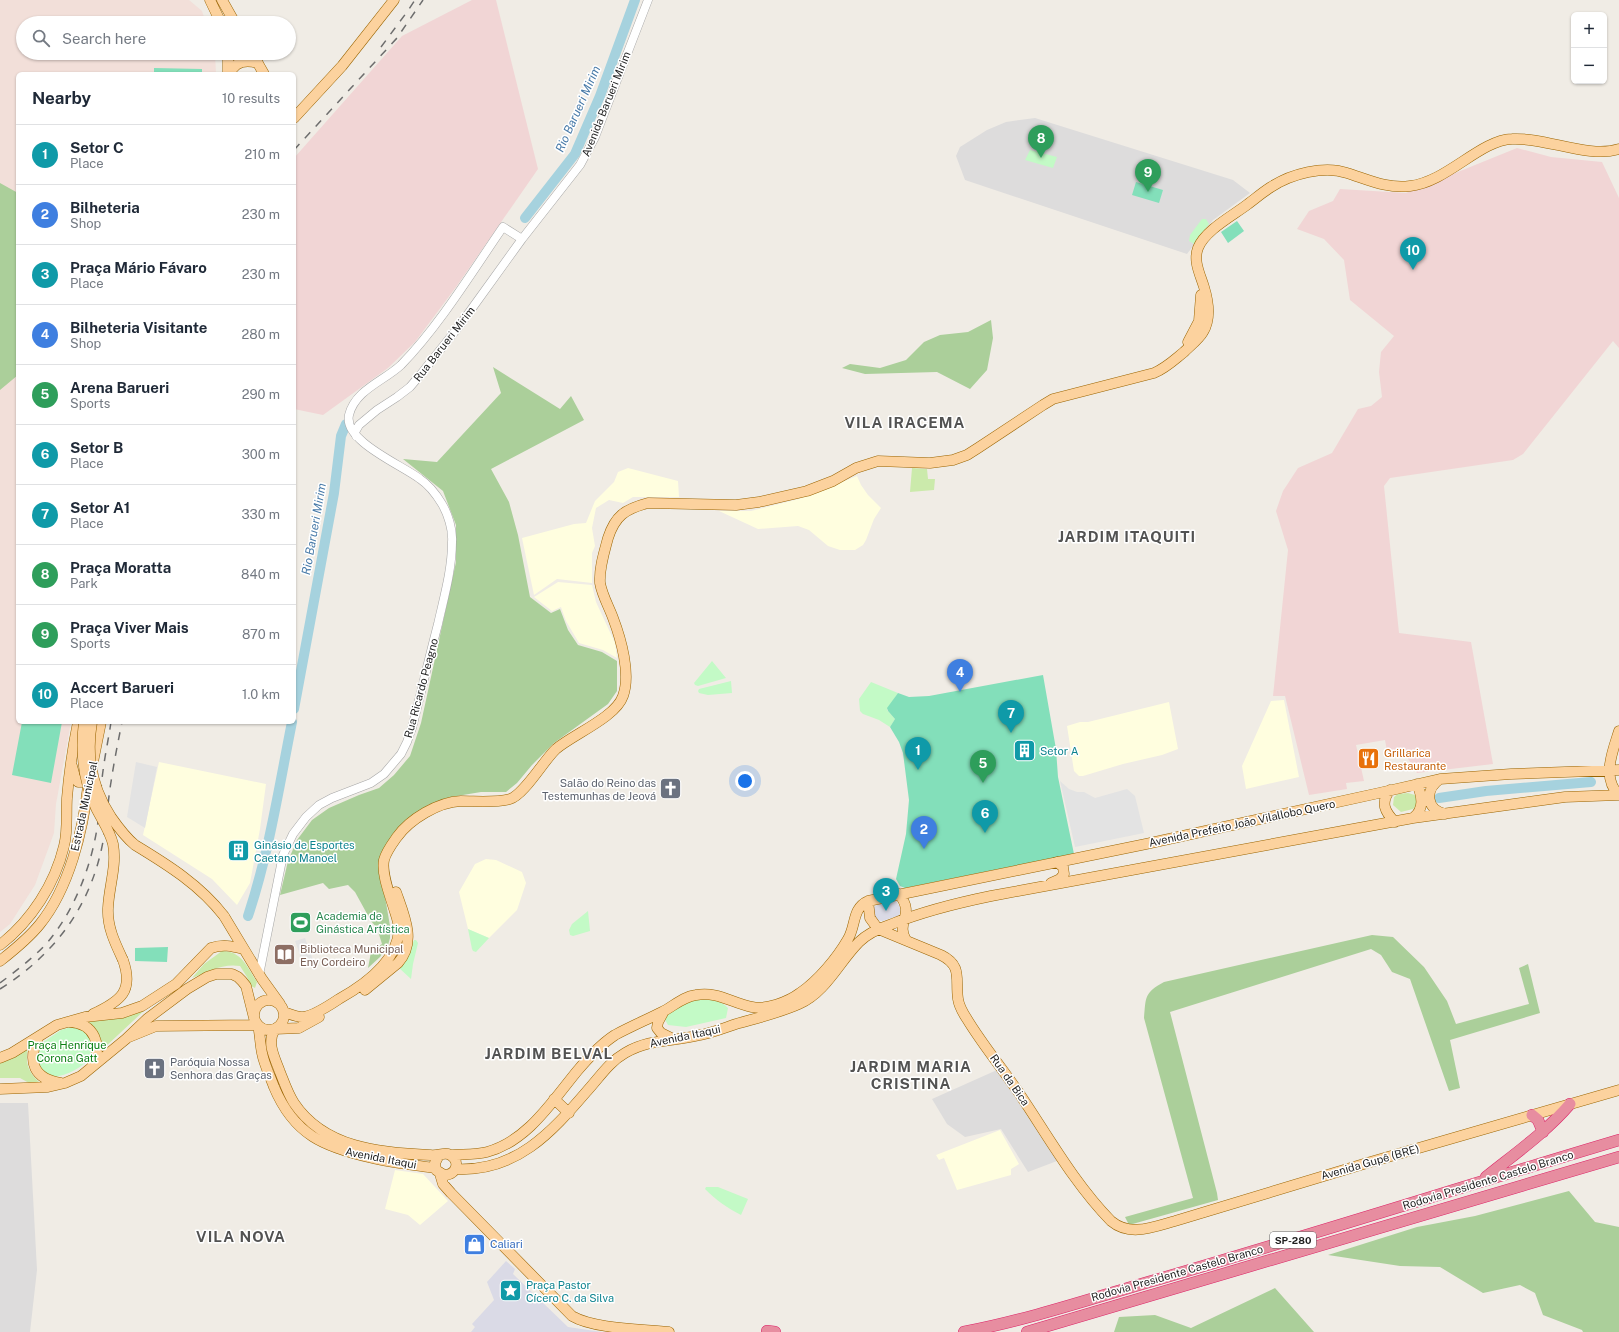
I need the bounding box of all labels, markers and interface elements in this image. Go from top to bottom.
map controls [1571,12,1607,84]
button: + [1571,12,1607,48]
search box [16,16,296,60]
icon: search [30,27,52,49]
text: Search here [62,30,146,47]
button: − [1571,48,1607,84]
street label: Avenida Barueri Mirim [579,50,633,158]
water label: Rio Barueri Mirim [553,64,603,154]
text: Nearby [32,88,91,108]
text: 10 results [222,91,280,106]
pin: 8 [1028,125,1054,158]
text: Setor C [70,139,124,156]
text: 1 [42,147,48,162]
text: 210 m [245,147,280,162]
text: Place [70,156,104,171]
pin: 9 [1135,159,1161,192]
text: Bilheteria [70,199,140,216]
text: 2 [41,207,49,222]
text: 230 m [242,207,280,222]
text: Shop [70,216,101,231]
pin: 10 [1400,237,1426,270]
text: Praça Mário Fávaro [70,259,207,276]
text: 3 [41,267,49,282]
text: 230 m [242,267,280,282]
text: Place [70,276,104,291]
street label: Rua Barueri Mirim [411,304,477,384]
text: Bilheteria Visitante [70,319,207,336]
text: 4 [41,327,49,342]
text: 280 m [242,327,280,342]
text: Shop [70,336,101,351]
text: Arena Barueri [70,379,169,396]
text: 5 [41,387,49,402]
text: 290 m [242,387,280,402]
text: Sports [70,396,110,411]
district label: VILA IRACEMA [845,414,965,431]
text: Setor B [70,439,123,456]
text: 6 [41,447,49,462]
text: 300 m [242,447,280,462]
text: Place [70,456,104,471]
water label: Rio Barueri Mirim [299,482,329,576]
text: Setor A1 [70,499,130,516]
text: 7 [41,507,49,522]
text: 330 m [241,507,280,522]
text: Place [70,516,104,531]
district label: JARDIM ITAQUITI [1058,528,1196,545]
text: Praça Moratta [70,559,171,576]
text: 8 [41,567,49,582]
text: 840 m [241,567,280,582]
text: Park [70,576,98,591]
text: Praça Viver Mais [70,619,189,636]
text: 9 [41,627,49,642]
text: 870 m [242,627,280,642]
text: Sports [70,636,110,651]
street label: Rua Ricardo Peagno [402,637,440,739]
pin: 4 [947,659,973,692]
text: Accert Barueri [70,679,174,696]
text: 10 [38,687,52,702]
text: 1.0 km [242,687,280,702]
text: Place [70,696,104,711]
pin: 7 [998,700,1024,733]
pin: 1 [905,737,931,770]
building icon: Setor A [1011,738,1037,764]
place label: Setor A [1040,745,1079,757]
restaurant icon: Grillarica Restaurante [1356,746,1382,772]
place label: Grillarica Restaurante [1384,747,1446,772]
pin: 5 [970,750,996,783]
street label: Estrada Municipal [69,760,99,852]
your location [735,771,755,791]
church icon: Salão do Reino das Testemunhas de Jeová [658,776,684,802]
place label: Salão do Reino das Testemunhas de Jeová [542,777,656,802]
street label: Avenida Prefeito João Vilallobo Quero [1148,797,1336,849]
pin: 6 [972,800,998,833]
pin: 2 [911,816,937,849]
building icon: Ginásio de Esportes Caetano Manoel [226,838,252,864]
place label: Ginásio de Esportes Caetano Manoel [254,839,355,864]
pin: 3 [873,878,899,911]
sports icon: Academia de Ginástica Artística [287,909,313,935]
place label: Academia de Ginástica Artística [316,910,410,935]
library icon: Biblioteca Municipal Eny Cordeiro [272,942,298,968]
place label: Biblioteca Municipal Eny Cordeiro [300,943,404,968]
street label: Avenida Itaqui [648,1023,722,1049]
park label: Praça Henrique Corona Gatt [28,1039,106,1064]
district label: JARDIM BELVAL [485,1045,613,1062]
street label: Rua da Bica [988,1052,1032,1108]
church icon: Paróquia Nossa Senhora das Graças [142,1055,168,1081]
place label: Paróquia Nossa Senhora das Graças [170,1056,272,1082]
district label: JARDIM MARIA CRISTINA [850,1058,972,1092]
street label: Avenida Gupê (BRE) [1320,1142,1420,1182]
street label: Avenida Itaqui [344,1145,418,1171]
street label: Rodovia Presidente Castelo Branco [1401,1148,1575,1212]
district label: VILA NOVA [196,1228,286,1245]
shop icon: Caliari [461,1231,487,1257]
road number: SP-280 [1270,1232,1316,1248]
place label: Caliari [490,1238,523,1250]
street label: Rodovia Presidente Castelo Branco [1090,1243,1264,1303]
place icon: Praça Pastor Cícero C. da Silva [497,1278,523,1304]
place label: Praça Pastor Cícero C. da Silva [526,1279,614,1304]

